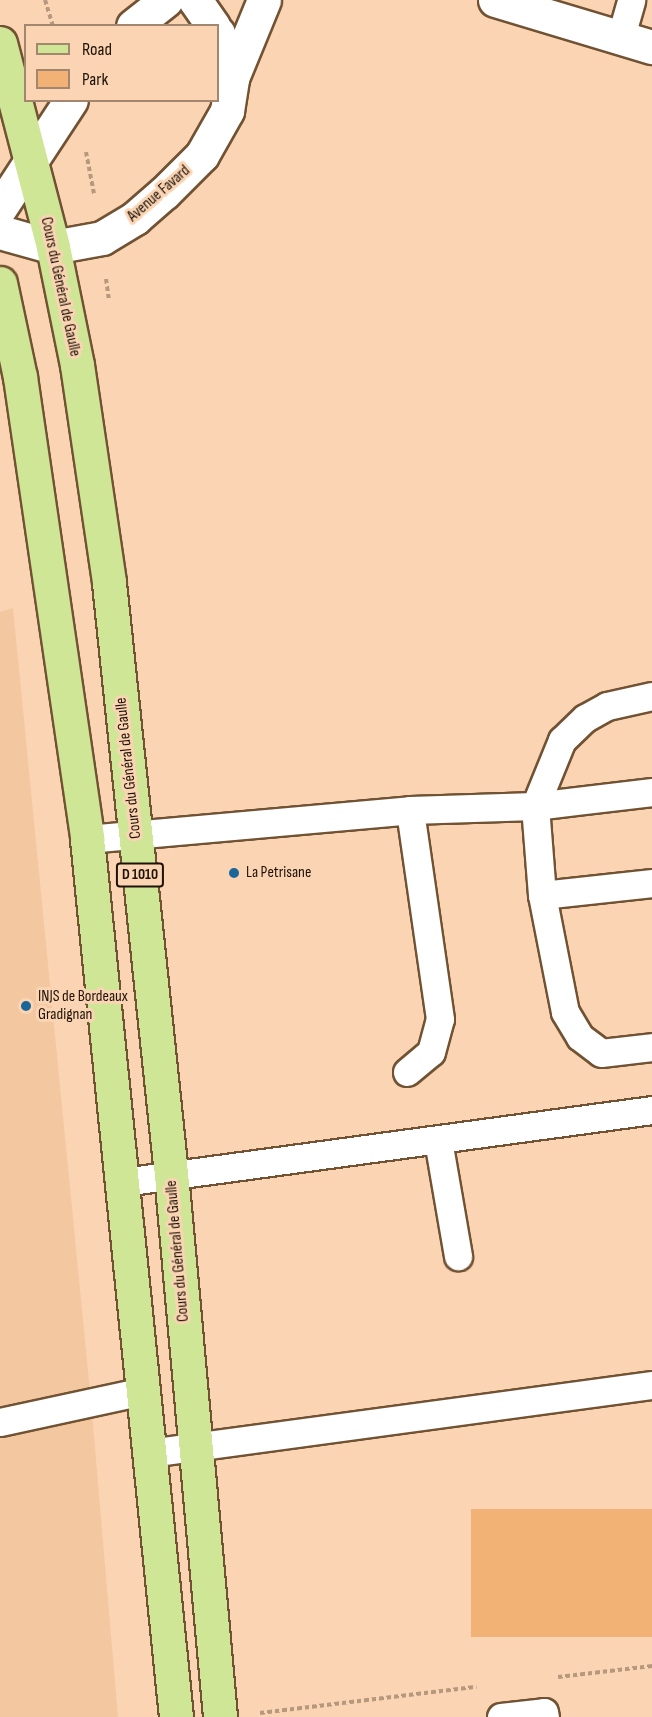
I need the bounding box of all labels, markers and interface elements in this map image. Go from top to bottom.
legend [24,24,219,102]
text: Road [82,39,112,60]
text: Park [82,69,108,90]
street label: Avenue Favard [124,162,194,226]
street label: Cours du Général de Gaulle [36,216,84,358]
street label: Cours du Général de Gaulle [112,696,146,840]
road number: D 1010 [114,863,166,887]
place label: La Petrisane [246,863,311,883]
marker: La Petrisane [227,866,241,880]
place label: INJS de Bordeaux Gradignan [38,987,128,1025]
marker: INJS de Bordeaux Gradignan [19,999,33,1013]
street label: Cours du Général de Gaulle [162,1179,194,1323]

